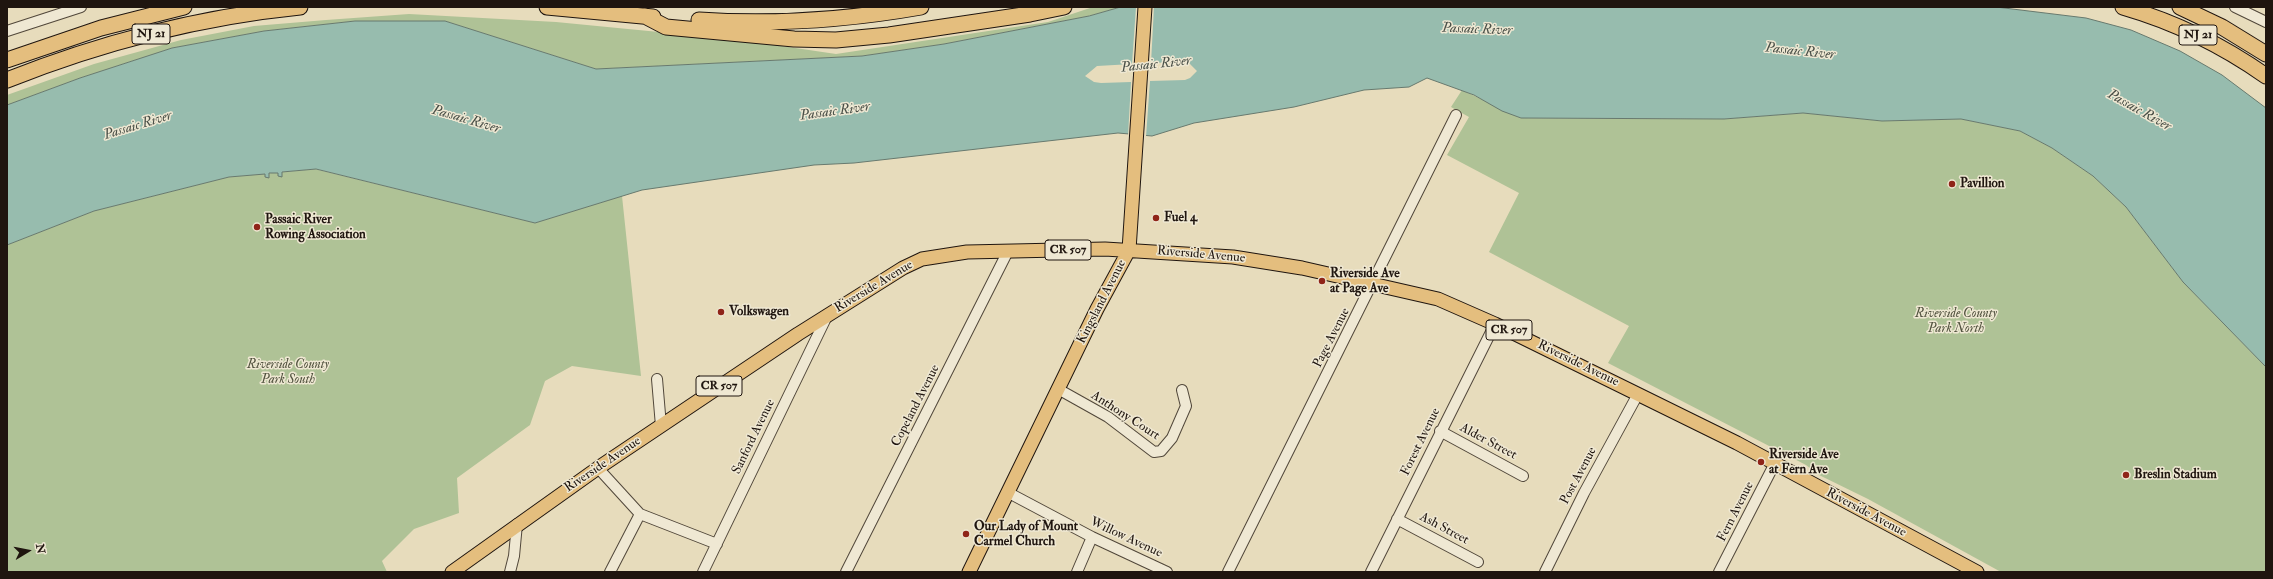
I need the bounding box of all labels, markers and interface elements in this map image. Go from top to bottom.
water label: Passaic River [1441,20,1513,40]
road number: NJ 21 [132,24,170,44]
road number: NJ 21 [2179,25,2217,45]
water label: Passaic River [1764,40,1836,64]
water label: Passaic River [1120,53,1192,77]
water label: Passaic River [2104,87,2174,135]
water label: Passaic River [799,99,871,125]
water label: Passaic River [430,102,502,138]
water label: Passaic River [102,108,174,144]
place label: Pavillion [1960,176,2005,192]
marker: Pavillion [1947,179,1957,189]
place label: Fuel 4 [1164,210,1197,226]
place label: Passaic River Rowing Association [265,212,366,243]
marker: Fuel 4 [1151,213,1161,223]
marker: Passaic River Rowing Association [252,222,262,232]
road number: CR 507 [1045,240,1091,260]
street label: Riverside Avenue [1156,243,1246,267]
street label: Kingsland Avenue [1074,257,1130,347]
street label: Riverside Avenue [832,258,916,316]
place label: Riverside Ave at Page Ave [1330,266,1400,297]
marker: Riverside Ave at Page Ave [1317,276,1327,286]
place label: Volkswagen [729,304,789,320]
street label: Page Avenue [1310,306,1354,370]
park label: Riverside County Park North [1915,306,1997,337]
marker: Volkswagen [716,307,726,317]
road number: CR 507 [1486,320,1532,340]
street label: Riverside Avenue [1535,338,1621,390]
park label: Riverside County Park South [247,357,329,388]
street label: Copeland Avenue [889,362,943,450]
road number: CR 507 [696,376,742,396]
street label: Anthony Court [1088,388,1162,444]
street label: Sanford Avenue [729,397,779,477]
street label: Forest Avenue [1398,406,1444,478]
street label: Alder Street [1457,420,1519,464]
street label: Riverside Avenue [562,434,644,496]
street label: Post Avenue [1557,445,1601,507]
place label: Riverside Ave at Fern Ave [1769,447,1839,478]
marker: Riverside Ave at Fern Ave [1756,457,1766,467]
place label: Breslin Stadium [2134,467,2217,483]
marker: Breslin Stadium [2121,470,2131,480]
street label: Fern Avenue [1714,479,1758,545]
street label: Riverside Avenue [1823,485,1909,541]
street label: Ash Street [1417,510,1471,548]
street label: Willow Avenue [1087,514,1165,562]
place label: Our Lady of Mount Carmel Church [974,519,1078,550]
marker: Our Lady of Mount Carmel Church [961,529,971,539]
north arrow [8,531,48,571]
text: N [33,543,48,555]

